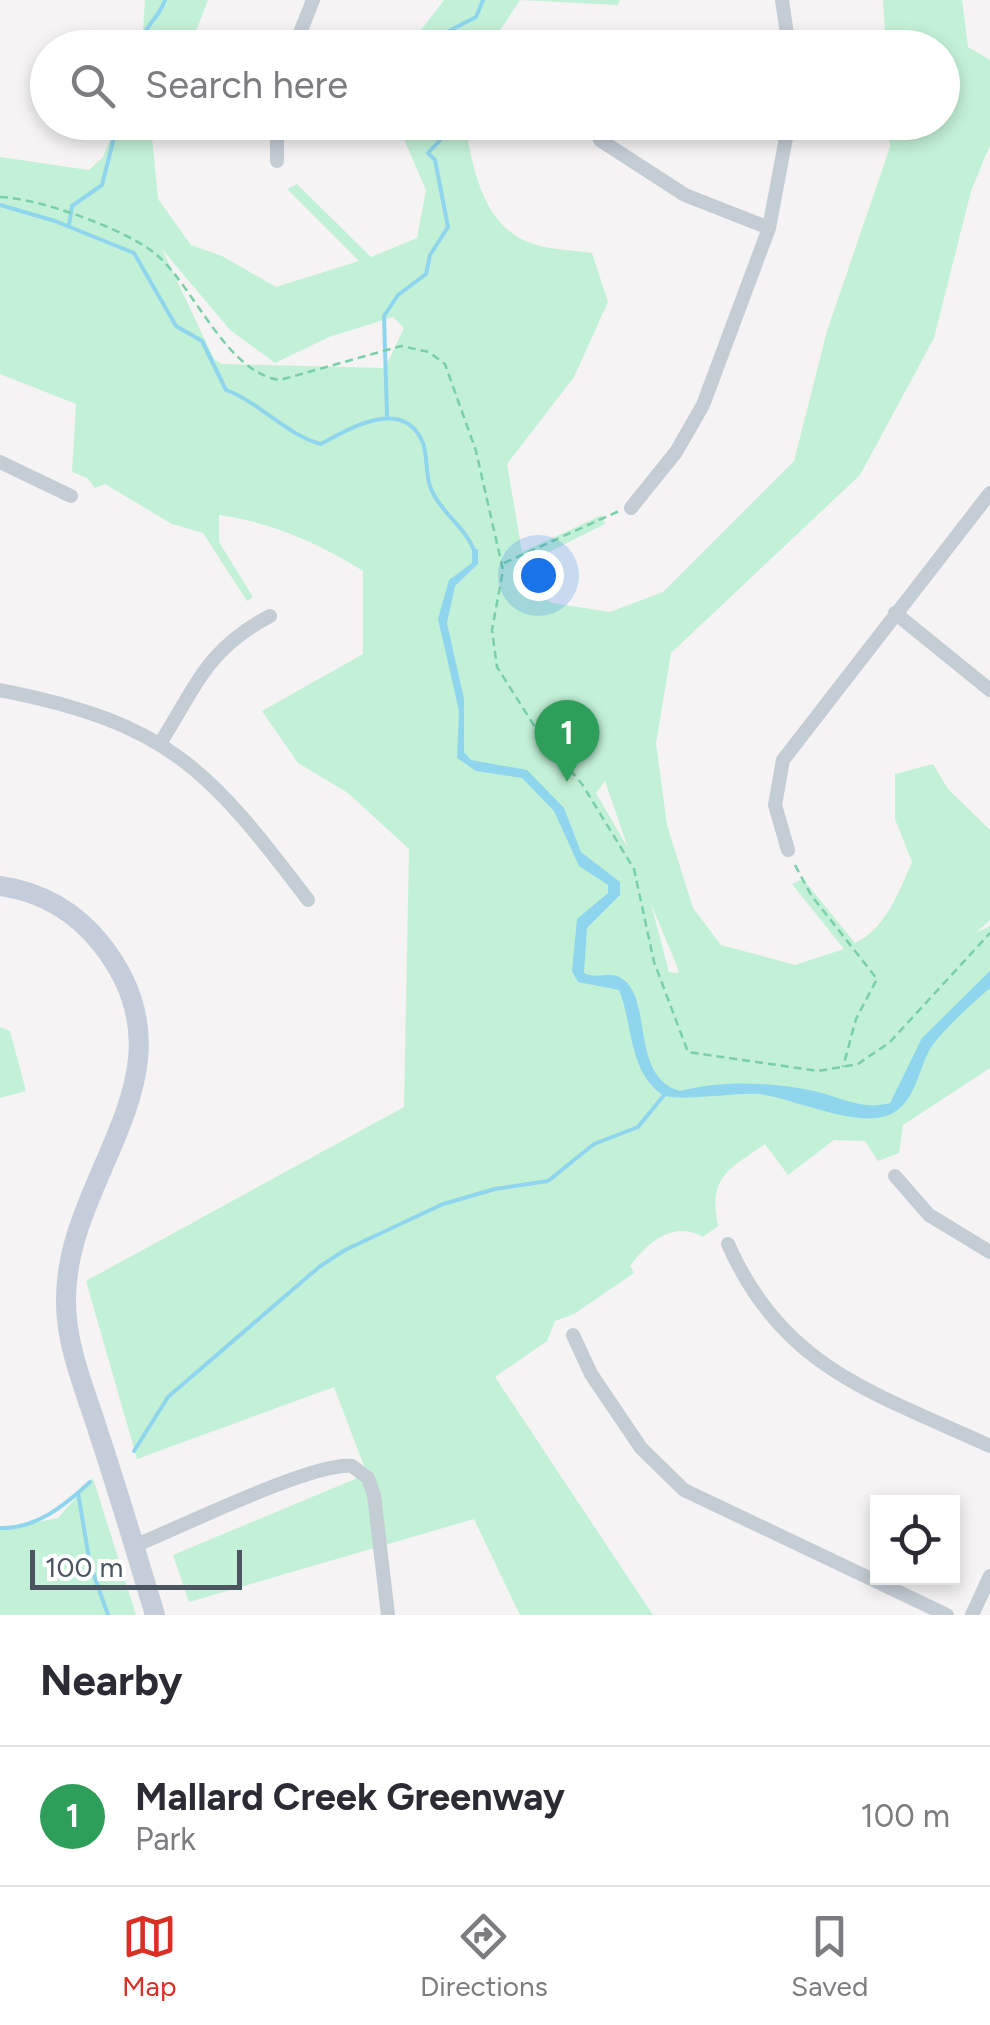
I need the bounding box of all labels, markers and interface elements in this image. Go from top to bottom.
search box [30,30,960,140]
icon: search [65,58,120,113]
text: Search here [145,62,348,108]
your location [513,550,564,601]
pin: 1 [534,700,600,782]
map controls [870,1495,960,1585]
button: locate [870,1495,960,1585]
scale bar [30,1545,242,1590]
text: 100 m [45,1550,123,1584]
text: Nearby [40,1655,182,1706]
text: Mallard Creek Greenway [135,1774,565,1820]
text: 1 [66,1797,79,1835]
text: 100 m [861,1797,950,1835]
text: Park [135,1820,196,1858]
tab: Map [122,1909,177,2003]
tab: Directions [420,1909,548,2003]
tab: Saved [791,1909,868,2003]

